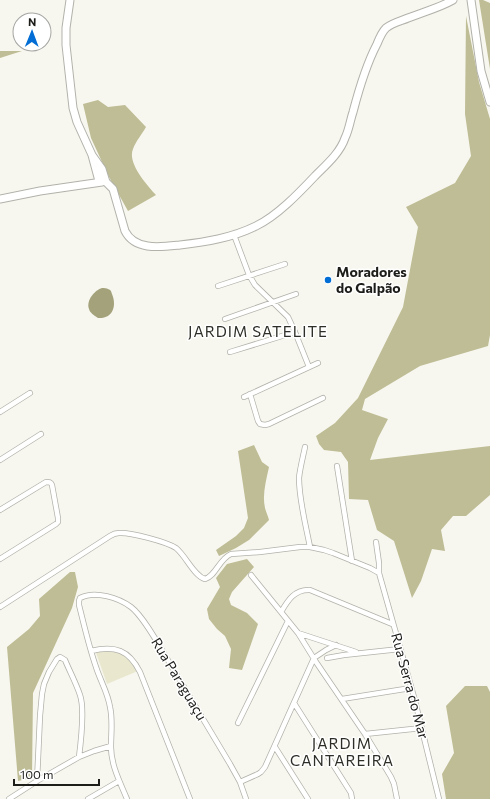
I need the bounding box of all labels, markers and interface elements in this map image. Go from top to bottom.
north arrow [12,12,52,52]
text: N [28,15,36,28]
place label: Moradores do Galpão [336,263,407,296]
marker: Moradores do Galpão [323,275,333,285]
district label: JARDIM SATELITE [188,322,328,340]
street label: Rua Serra do Mar [388,631,433,741]
street label: Rua Paraguaçu [148,634,211,723]
district label: JARDIM CANTAREIRA [290,734,394,769]
scale bar [14,761,99,787]
text: 100 m [20,767,54,781]

